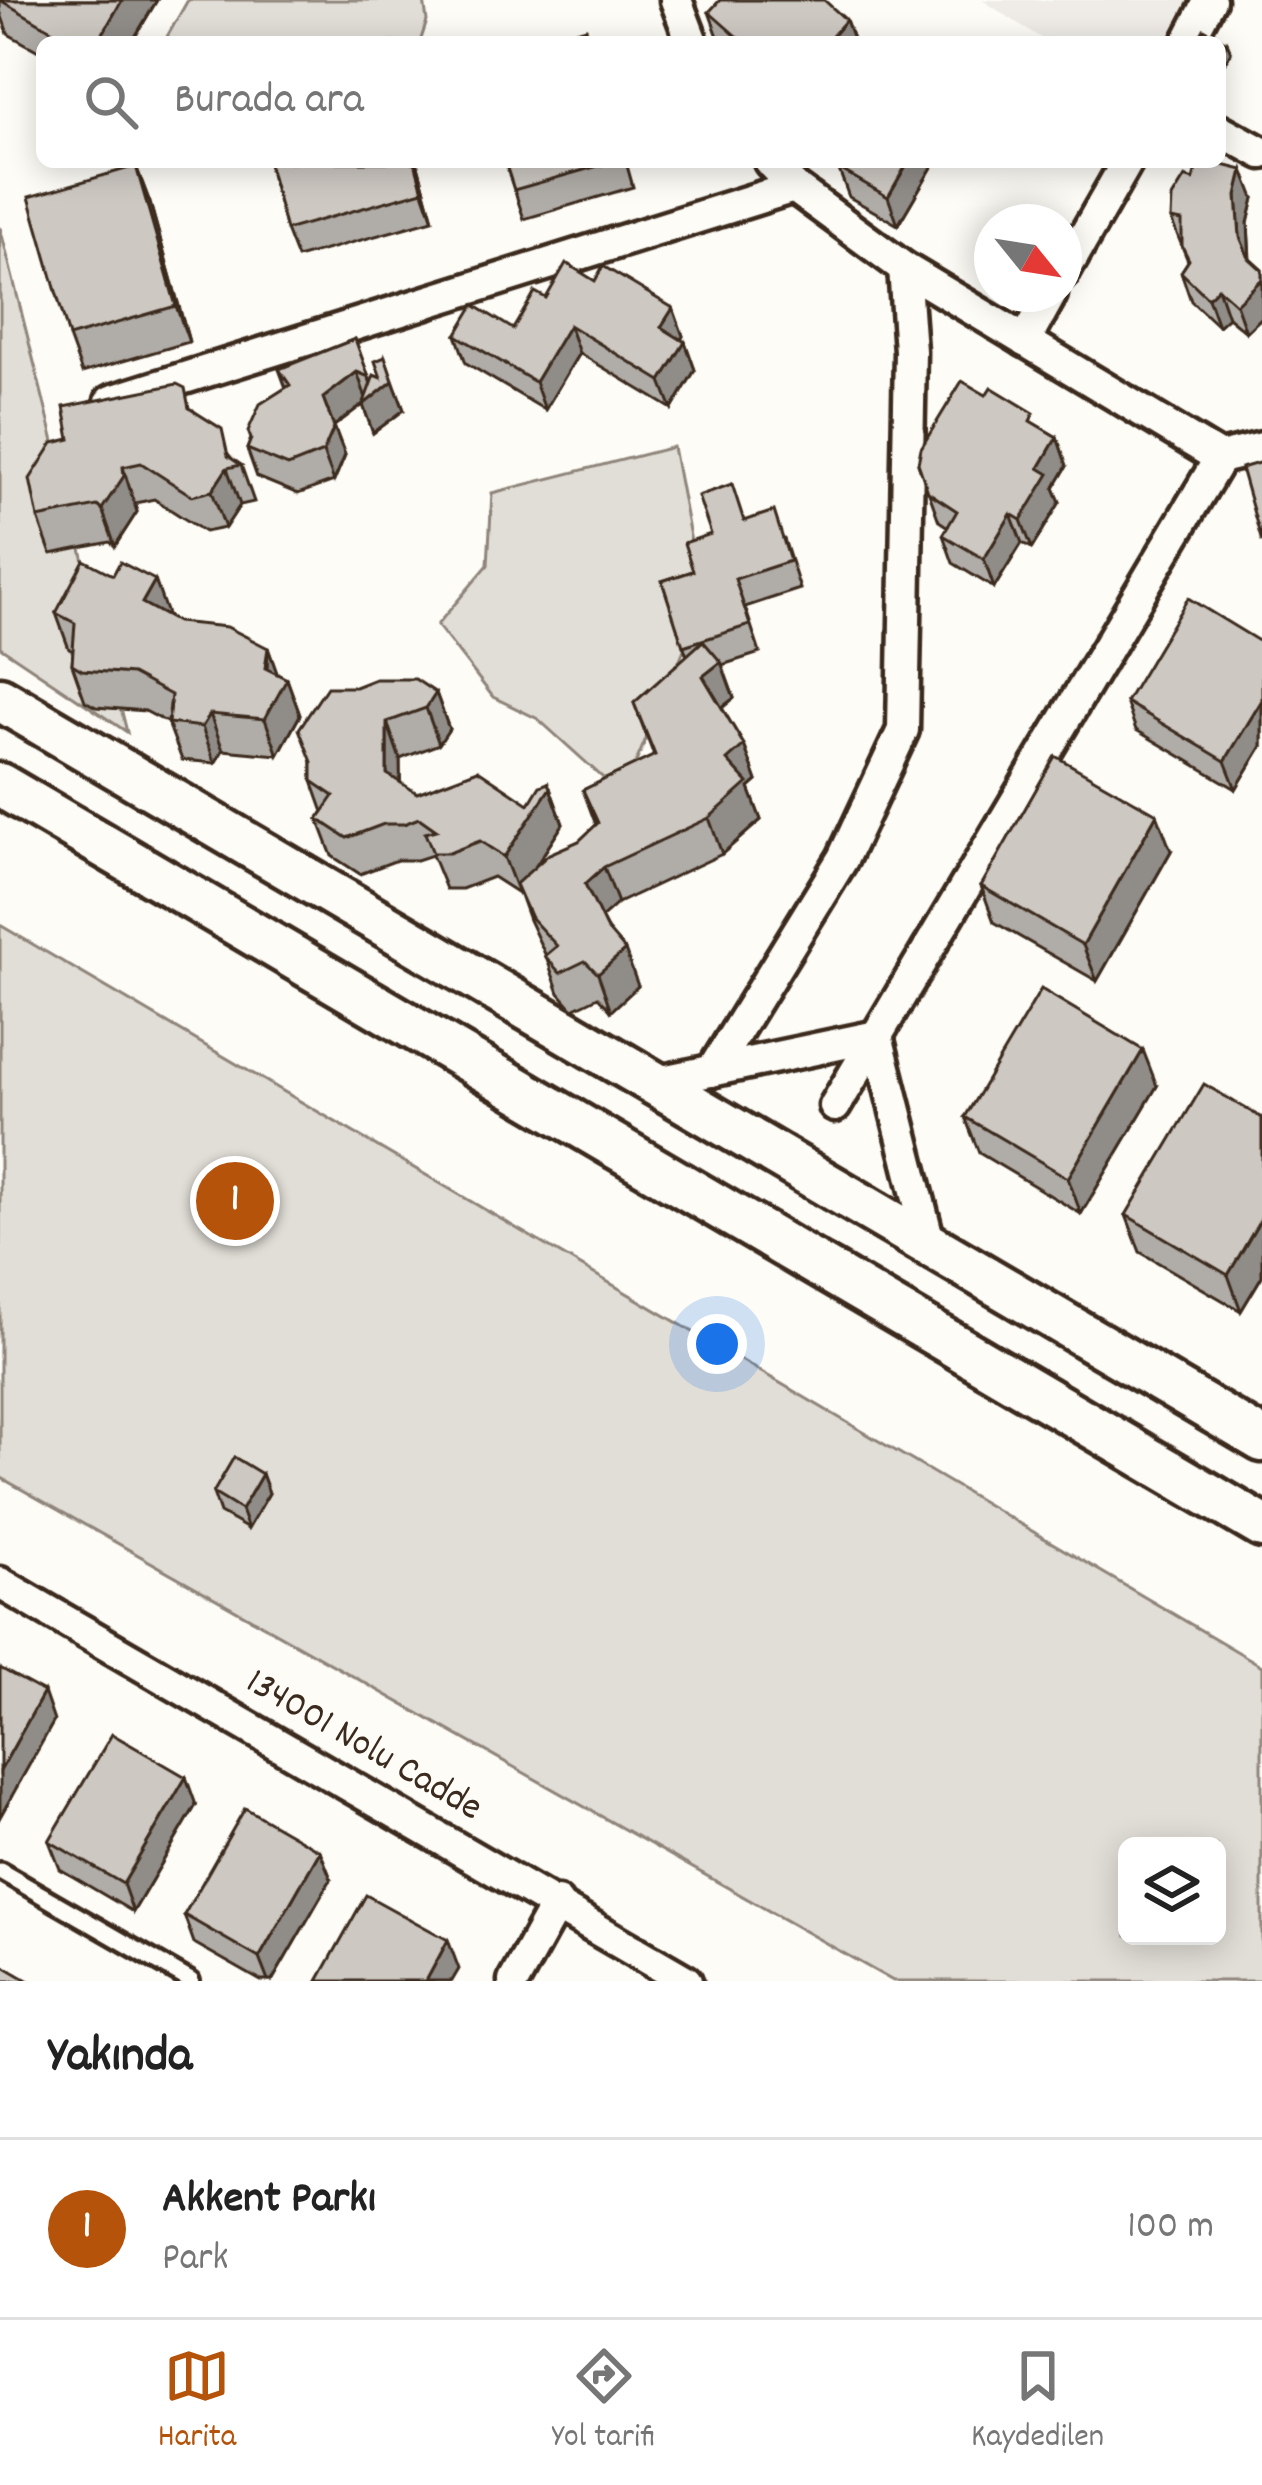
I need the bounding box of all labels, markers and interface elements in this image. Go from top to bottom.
search box [36,36,1226,168]
icon: search [78,69,144,135]
text: Burada ara [174,70,364,134]
north arrow [974,204,1082,312]
pin: 1 [196,1156,274,1246]
your location [687,1314,747,1374]
street label: 134001 Nolu Cadde [235,1657,491,1837]
map controls [1118,1837,1226,1945]
button: layers [1118,1837,1226,1945]
text: Yakında [48,2023,192,2095]
text: Akkent Parkı [162,2169,376,2233]
text: 1 [83,2201,91,2256]
text: 100 m [1127,2201,1214,2256]
text: Park [162,2233,228,2288]
tab: Harita [158,2343,236,2462]
tab: Yol tarifi [552,2343,655,2462]
tab: Kaydedilen [971,2343,1104,2462]

